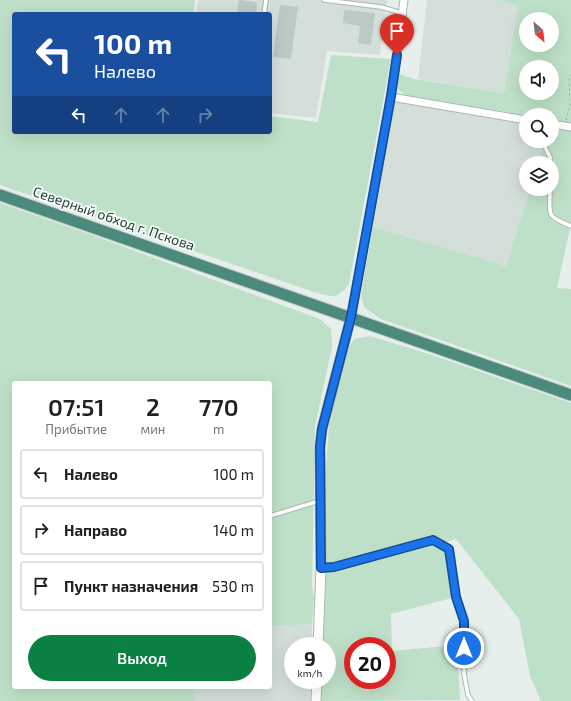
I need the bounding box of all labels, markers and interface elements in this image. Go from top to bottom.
north arrow [519,12,559,52]
map controls [519,12,559,196]
pin [380,14,414,55]
icon: arrive [386,20,408,42]
text: 100 m [94,26,172,60]
icon: left [28,28,80,80]
text: Налево [94,60,156,82]
button: sound [519,60,559,100]
icon: left [68,104,90,126]
icon: ahead [110,104,132,126]
icon: ahead [152,104,174,126]
icon: right [194,104,216,126]
button: search [519,108,559,148]
button: layers [519,156,559,196]
street label: Северный обход г. Пскова [31,182,197,254]
text: 07:51 [48,392,104,421]
text: 2 [146,392,160,421]
text: 770 [199,392,239,421]
text: Прибытие [45,421,107,437]
text: мин [140,421,165,437]
text: m [213,421,224,437]
icon: left [30,463,52,485]
text: Налево [64,465,118,483]
text: 100 m [213,465,254,483]
icon: right [30,519,52,541]
text: Направо [64,521,127,539]
text: 140 m [213,521,254,539]
icon: arrive [30,575,52,597]
text: Пункт назначения [64,577,198,595]
text: 530 m [212,577,254,595]
position arrow [443,627,485,669]
button: Выход [28,635,256,681]
speed limit sign: 20 [344,637,396,689]
text: 9 [304,646,316,670]
text: km/h [298,667,322,679]

